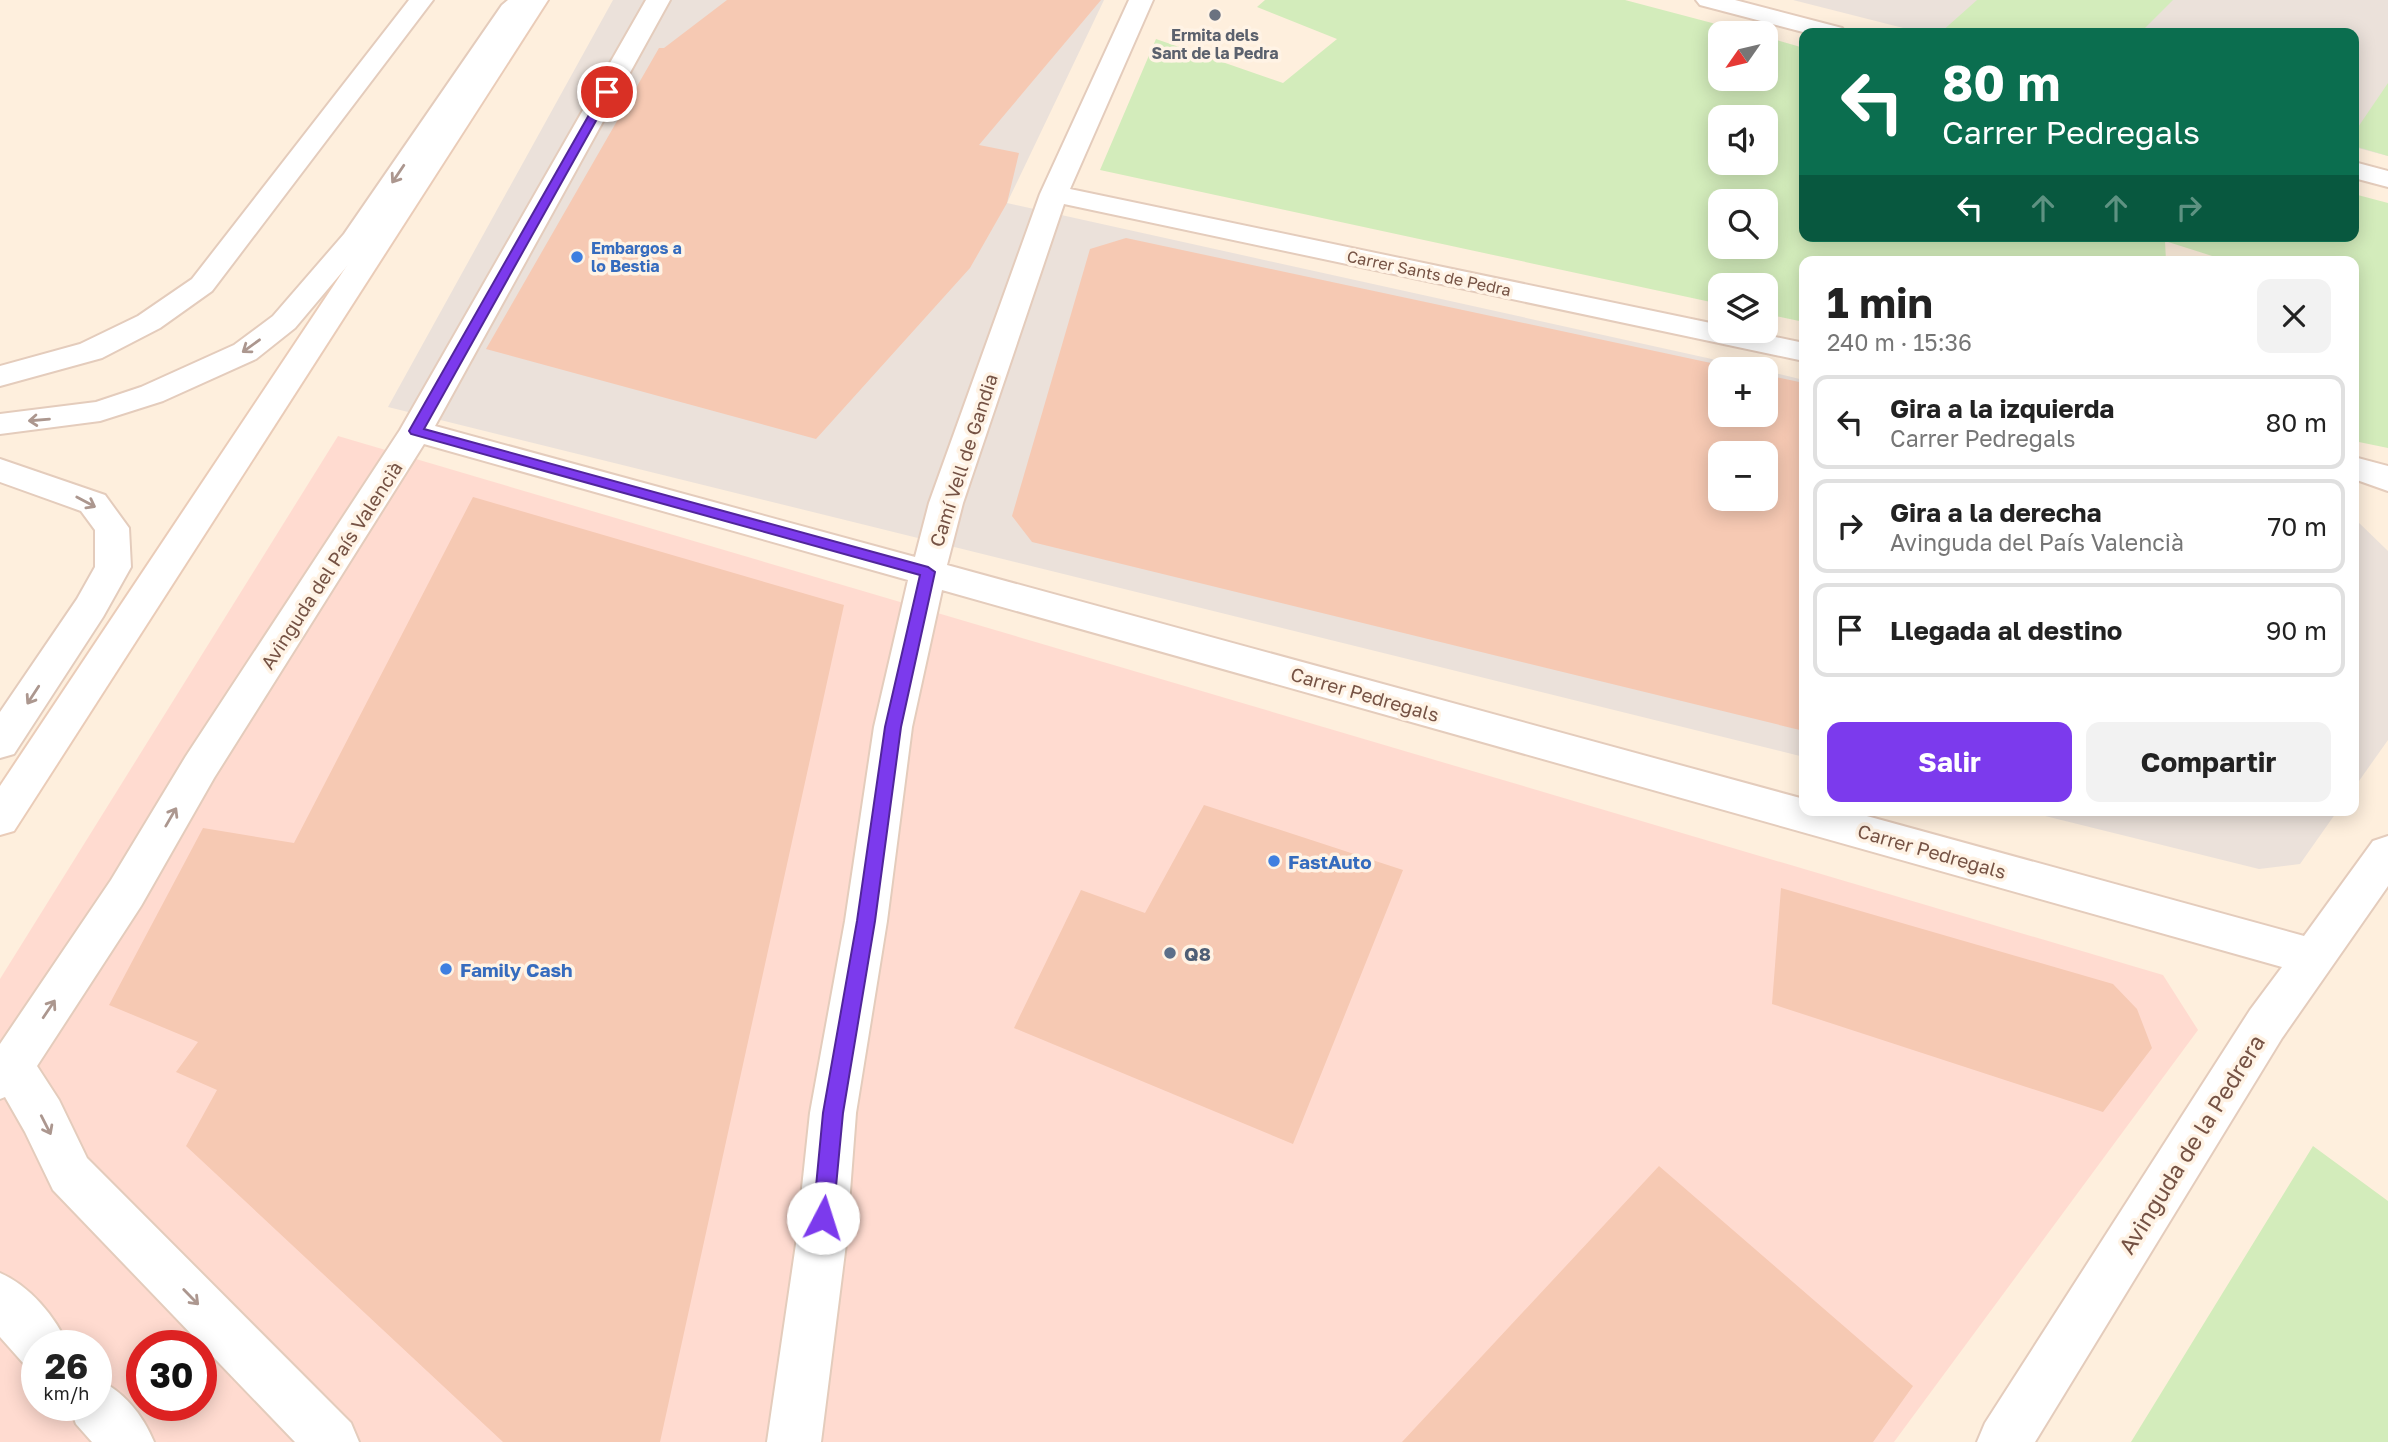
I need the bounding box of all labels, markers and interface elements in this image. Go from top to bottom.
marker: Ermita dels Sant de la Pedra [1207,7,1223,23]
north arrow [1708,21,1778,91]
map controls [1708,21,1778,511]
place label: Ermita dels Sant de la Pedra [1151,25,1279,63]
text: 80 m [1942,53,2060,112]
icon: left [1827,56,1918,147]
pin [577,62,637,122]
icon: arrive [588,73,626,111]
button: sound [1708,105,1778,175]
text: Carrer Pedregals [1942,113,2200,151]
one-way arrow [391,164,405,184]
button: search [1708,189,1778,259]
icon: left [1951,189,1989,227]
icon: ahead [2024,189,2062,227]
icon: ahead [2097,189,2135,227]
icon: right [2170,189,2208,227]
place label: Embargos a lo Bestia [591,238,682,276]
street label: Carrer Sants de Pedra [1345,246,1513,300]
marker: Embargos a lo Bestia [569,249,585,265]
button: layers [1708,273,1778,343]
text: 1 min [1827,277,1933,327]
button: close [2257,279,2331,353]
text: 240 m · 15:36 [1827,328,1972,356]
one-way arrow [243,339,261,354]
button: + [1708,357,1778,427]
street label: Camí Vell de Gandia [924,371,1002,549]
text: Gira a la izquierda [1890,393,2114,424]
icon: left [1831,403,1869,441]
text: 80 m [2266,407,2327,438]
one-way arrow [28,414,50,427]
text: Carrer Pedregals [1890,424,2076,452]
button: − [1708,441,1778,511]
street label: Avinguda del País Valencià [255,457,407,673]
one-way arrow [76,496,96,510]
text: Gira a la derecha [1890,497,2102,528]
icon: right [1831,507,1869,545]
text: 70 m [2268,511,2327,542]
text: Avinguda del País Valencià [1890,528,2184,556]
icon: arrive [1831,611,1869,649]
text: Llegada al destino [1890,615,2122,646]
text: 90 m [2266,615,2327,646]
street label: Carrer Pedregals [1288,662,1442,726]
one-way arrow [25,685,40,704]
button: Salir [1827,722,2072,802]
button: Compartir [2086,722,2331,802]
one-way arrow [164,807,178,827]
street label: Carrer Pedregals [1855,819,2009,883]
place label: FastAuto [1288,850,1372,873]
marker: FastAuto [1266,853,1282,869]
place label: Q8 [1184,942,1211,965]
marker: Q8 [1162,945,1178,961]
place label: Family Cash [460,958,573,981]
marker: Family Cash [438,961,454,977]
one-way arrow [42,1000,57,1019]
street label: Avinguda de la Pedrera [2112,1029,2270,1259]
one-way arrow [39,1114,53,1135]
position arrow [786,1181,860,1255]
one-way arrow [182,1289,199,1306]
speed limit sign: 30 [126,1330,217,1421]
text: 26 [45,1345,88,1387]
text: km/h [44,1382,89,1404]

